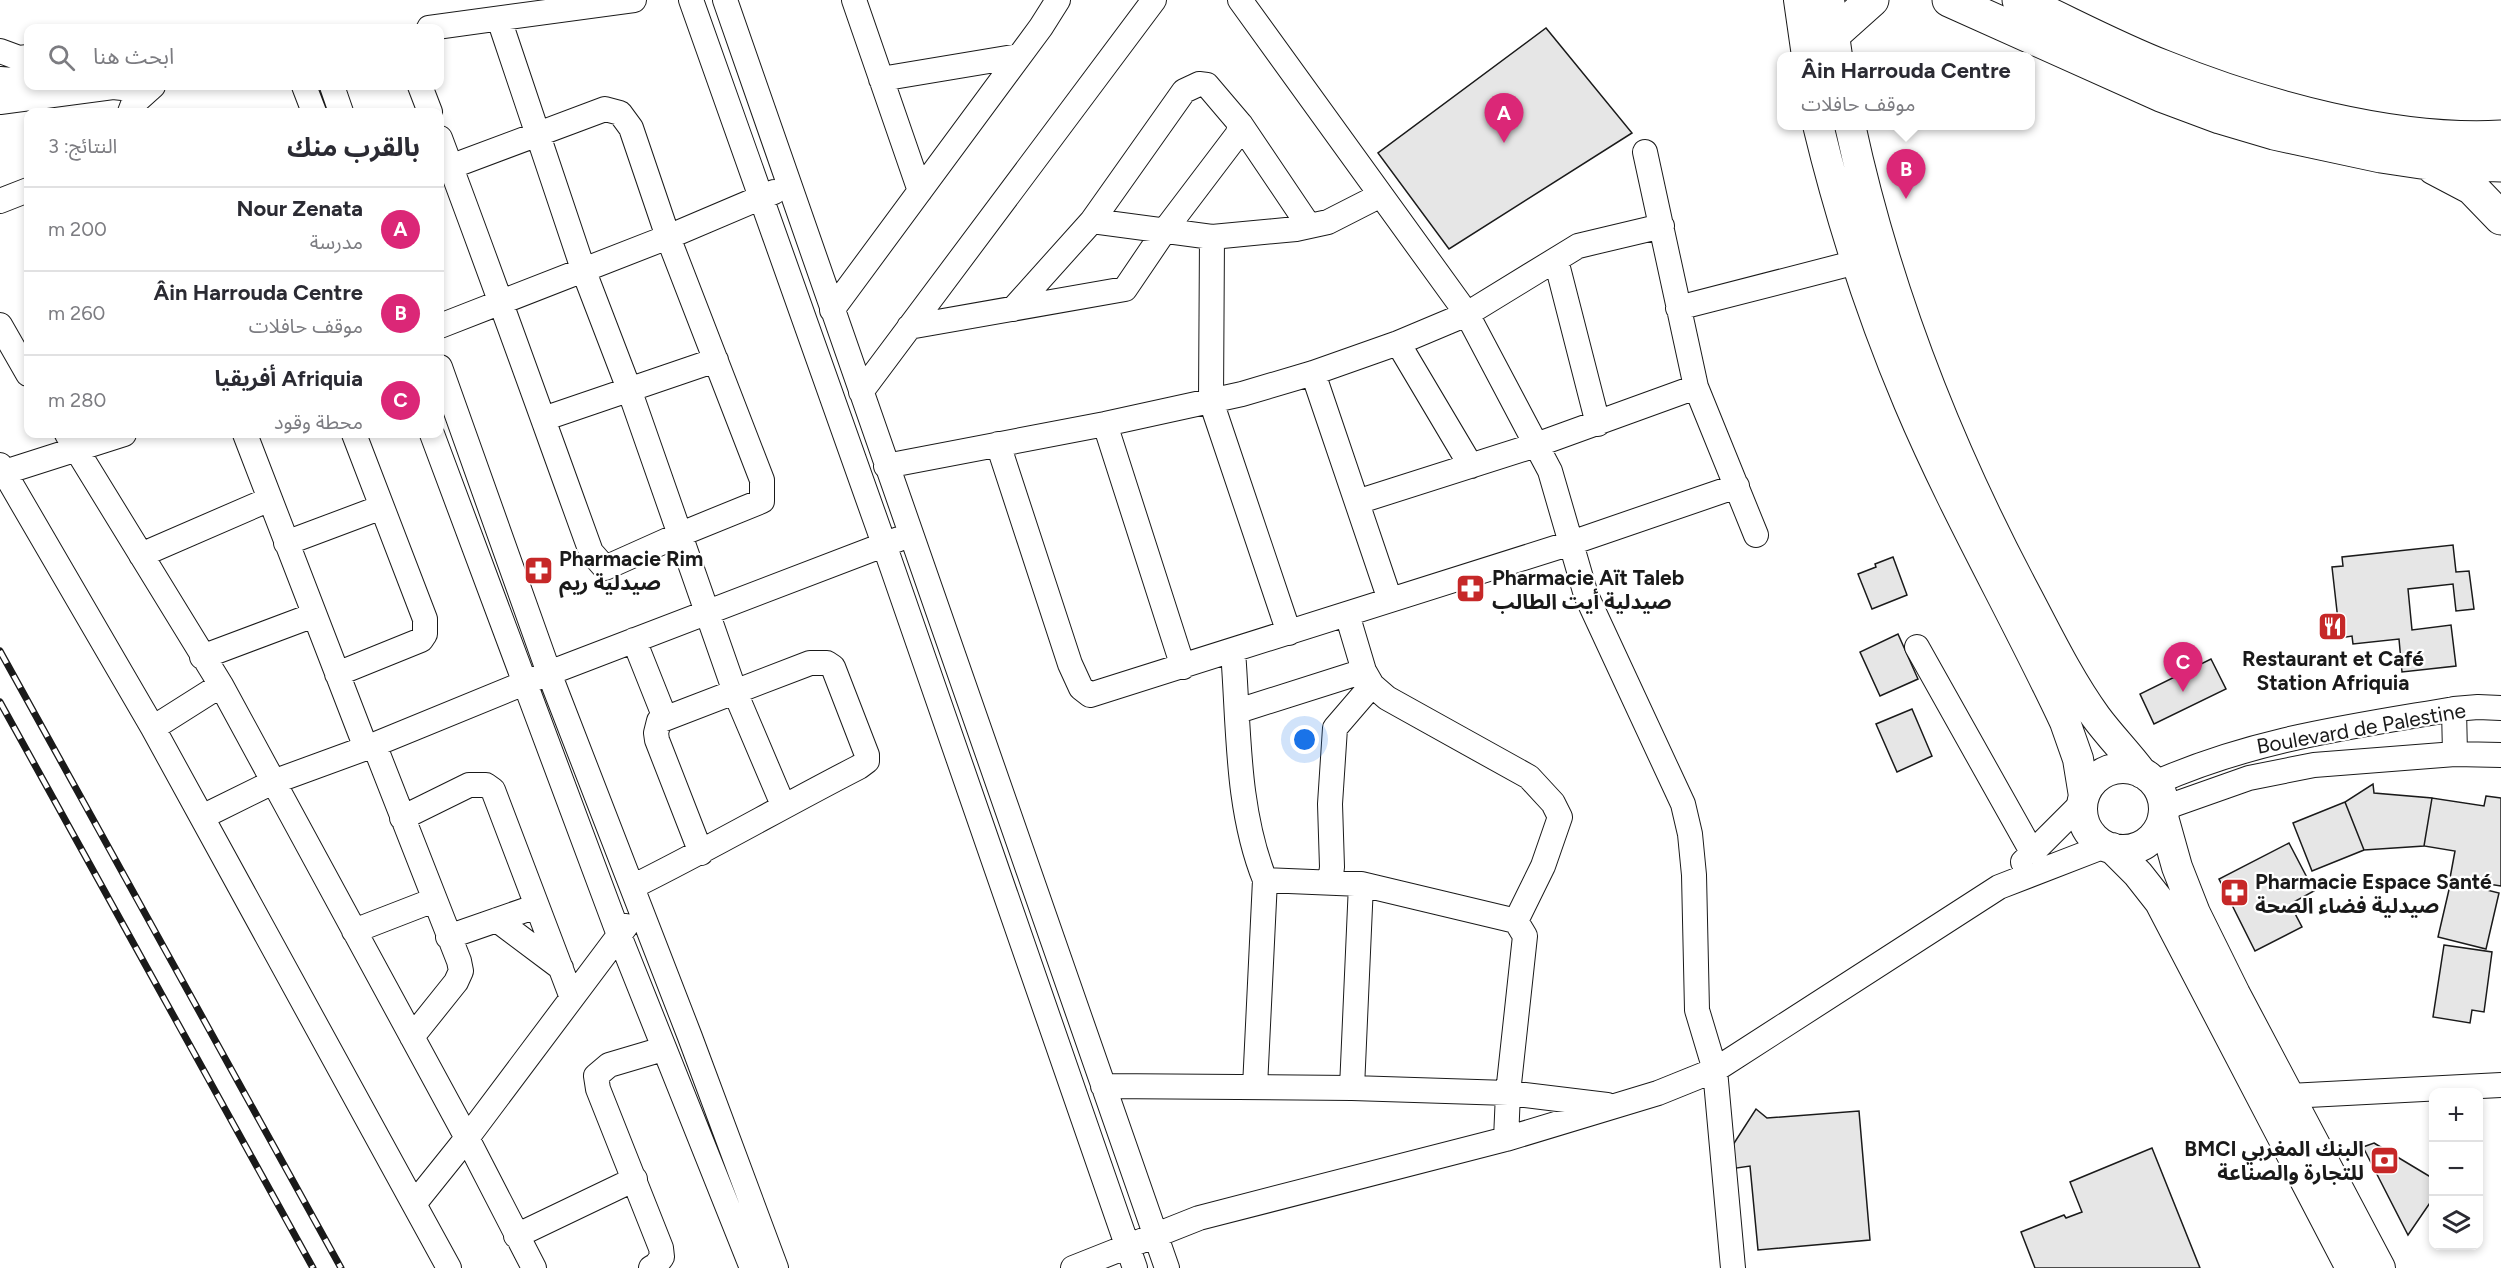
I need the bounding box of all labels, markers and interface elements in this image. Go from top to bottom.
search box [24,24,444,90]
icon: search [45,41,78,74]
text: ابحث هنا [93,43,174,70]
popup [1777,52,2035,130]
text: Âin Harrouda Centre [1801,57,2011,84]
text: موقف حافلات [1801,92,1915,116]
pin: A [1484,94,1524,143]
text: بالقرب منك [287,131,420,163]
text: النتائج: 3 [48,134,117,158]
pin: B [1886,150,1926,199]
text: Nour Zenata [236,195,363,222]
text: 200 m [48,217,107,241]
text: A [393,217,408,241]
text: مدرسة [310,230,363,254]
text: Âin Harrouda Centre [154,279,363,306]
text: 260 m [48,301,105,325]
text: B [394,301,407,325]
text: موقف حافلات [249,314,363,338]
text: Afriquia أفريقيا [214,365,363,392]
text: 280 m [48,388,106,412]
text: C [393,388,408,412]
text: محطة وقود [274,410,363,434]
place label: Pharmacie Rim صيدلية ريم [559,546,703,598]
pharmacy icon: Pharmacie Rim صيدلية ريم [522,554,554,586]
place label: Pharmacie Aït Taleb صيدلية أيت الطالب [1492,565,1684,614]
pharmacy icon: Pharmacie Aït Taleb صيدلية أيت الطالب [1455,573,1487,605]
restaurant icon: Restaurant et Café Station Afriquia [2317,611,2349,643]
pin: C [2164,642,2202,692]
place label: Restaurant et Café Station Afriquia [2242,646,2424,695]
street label: Boulevard de Palestine [2254,697,2468,759]
your location [1290,725,1319,754]
place label: Pharmacie Espace Santé صيدلية فضاء الصحة [2255,869,2492,918]
pharmacy icon: Pharmacie Espace Santé صيدلية فضاء الصحة [2218,877,2250,909]
map controls [2429,1088,2483,1250]
button: + [2429,1088,2483,1142]
place label: BMCI البنك المغربي للتجارة والصناعة [2184,1136,2364,1185]
button: − [2429,1142,2483,1196]
bank icon: BMCI البنك المغربي للتجارة والصناعة [2369,1144,2401,1176]
button: layers [2429,1196,2483,1250]

